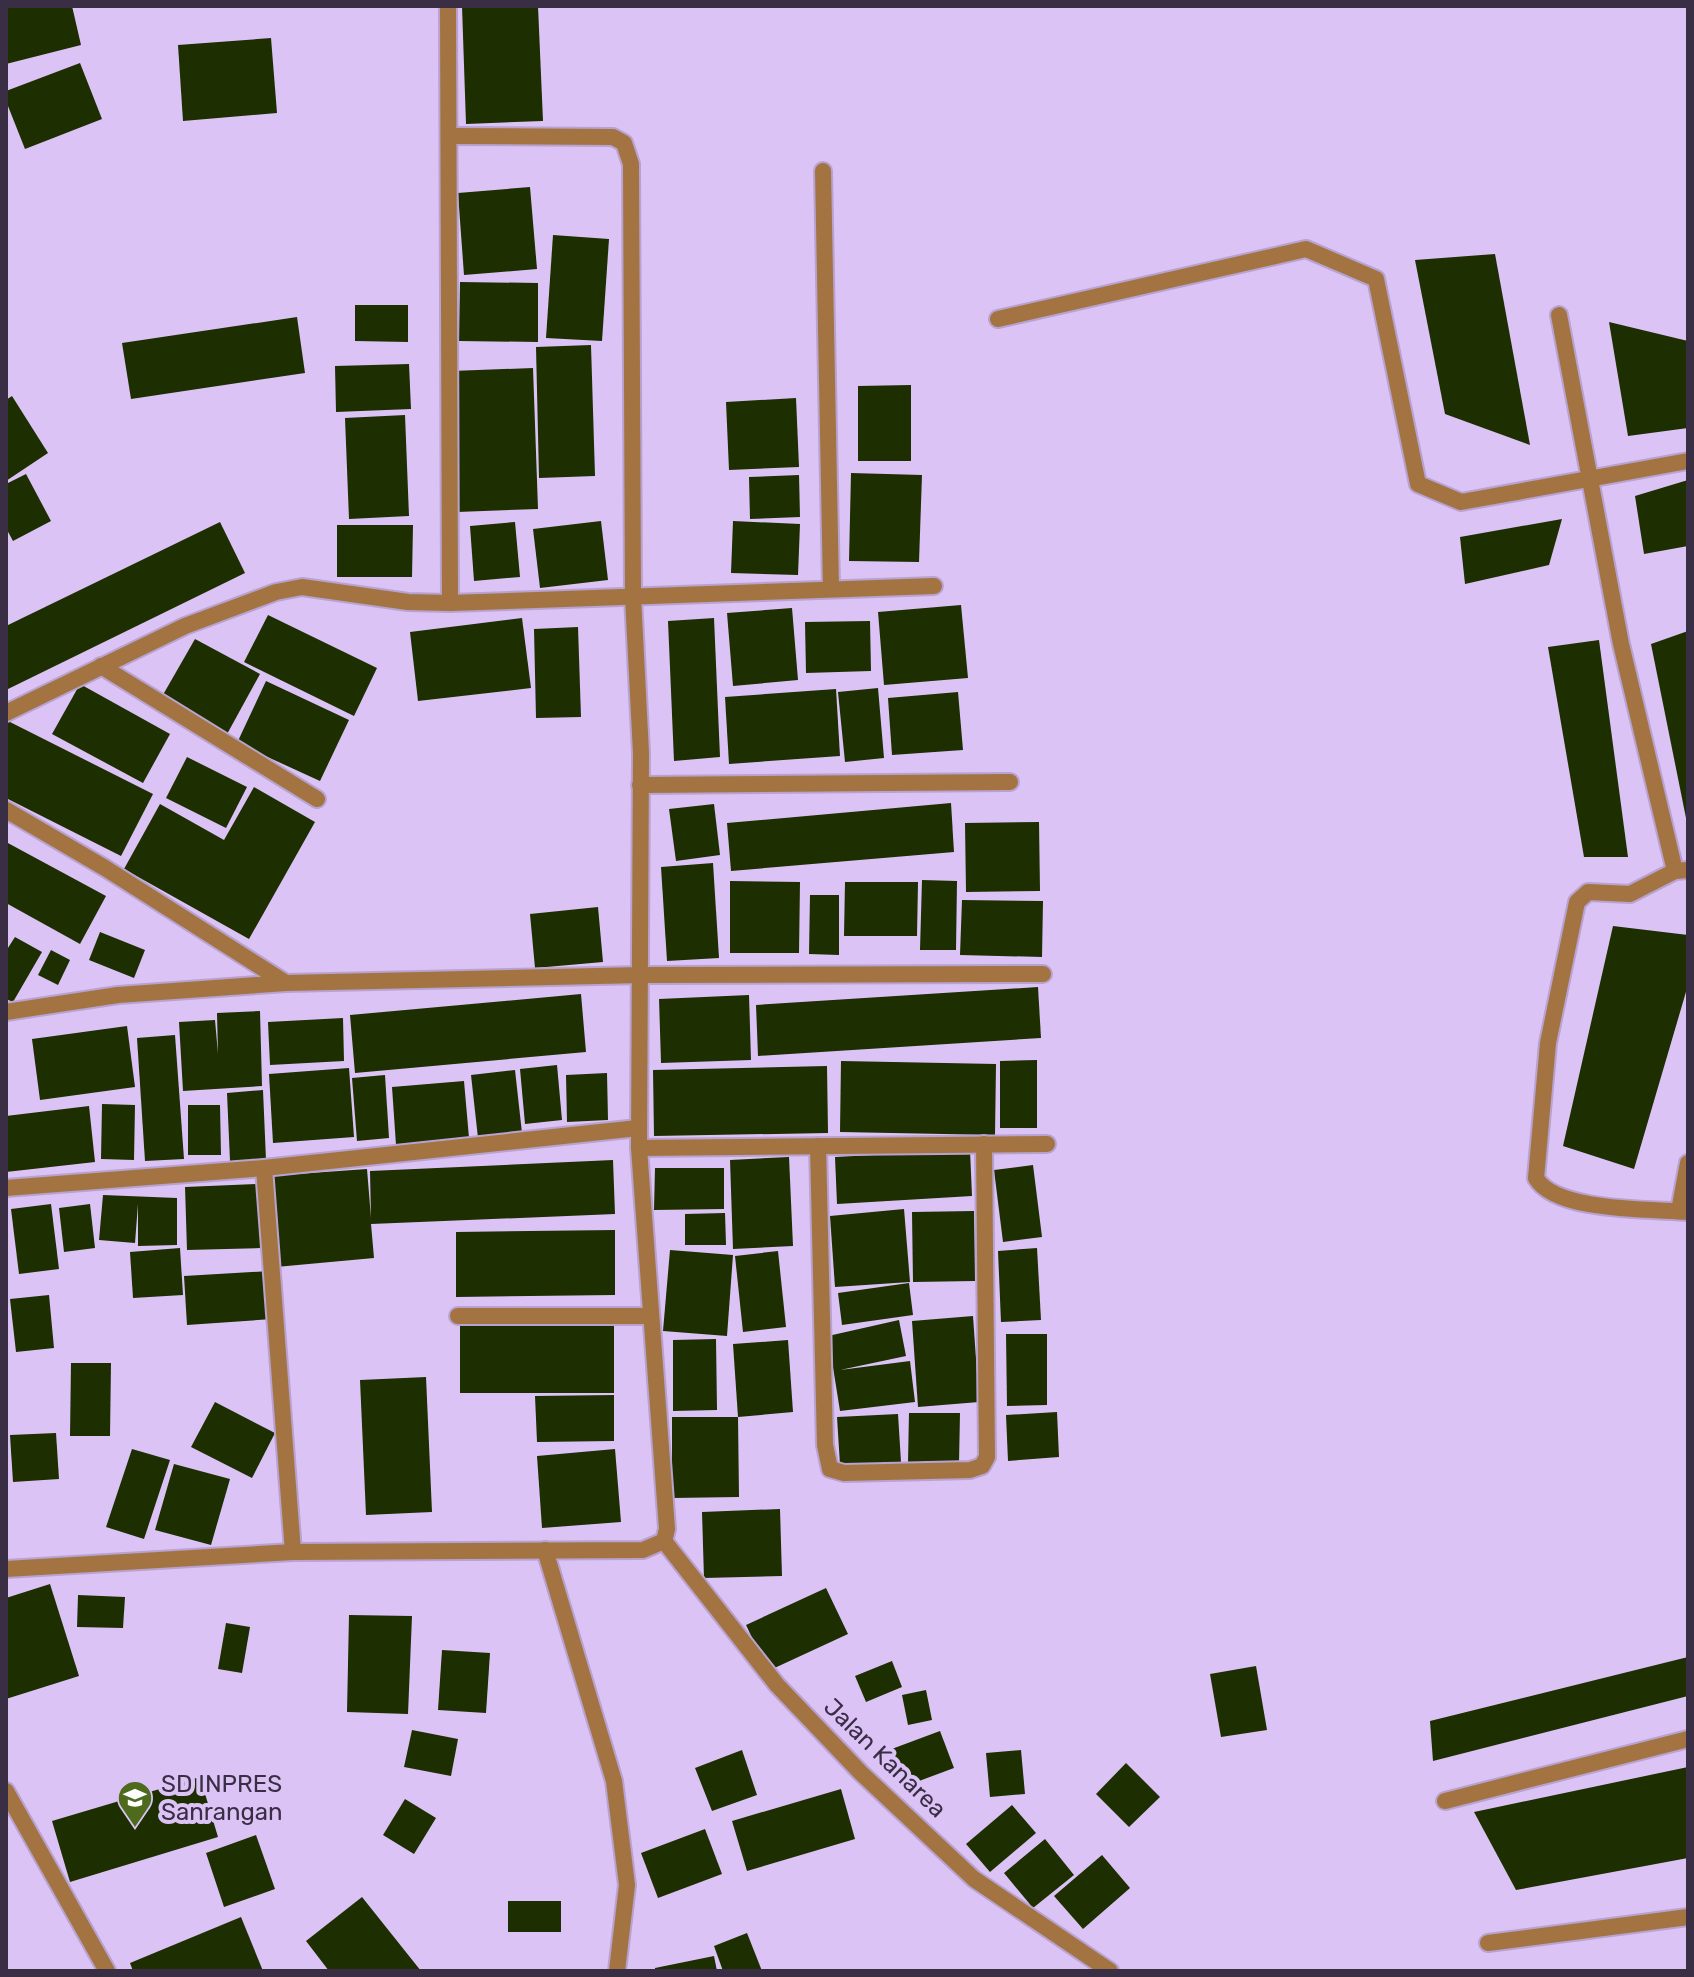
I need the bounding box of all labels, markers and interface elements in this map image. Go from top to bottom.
street label: Jalan Kanarea [818,1693,952,1823]
place label: SD INPRES Sanrangan [161,1770,283,1826]
school or university icon: SD INPRES Sanrangan [116,1779,154,1829]

